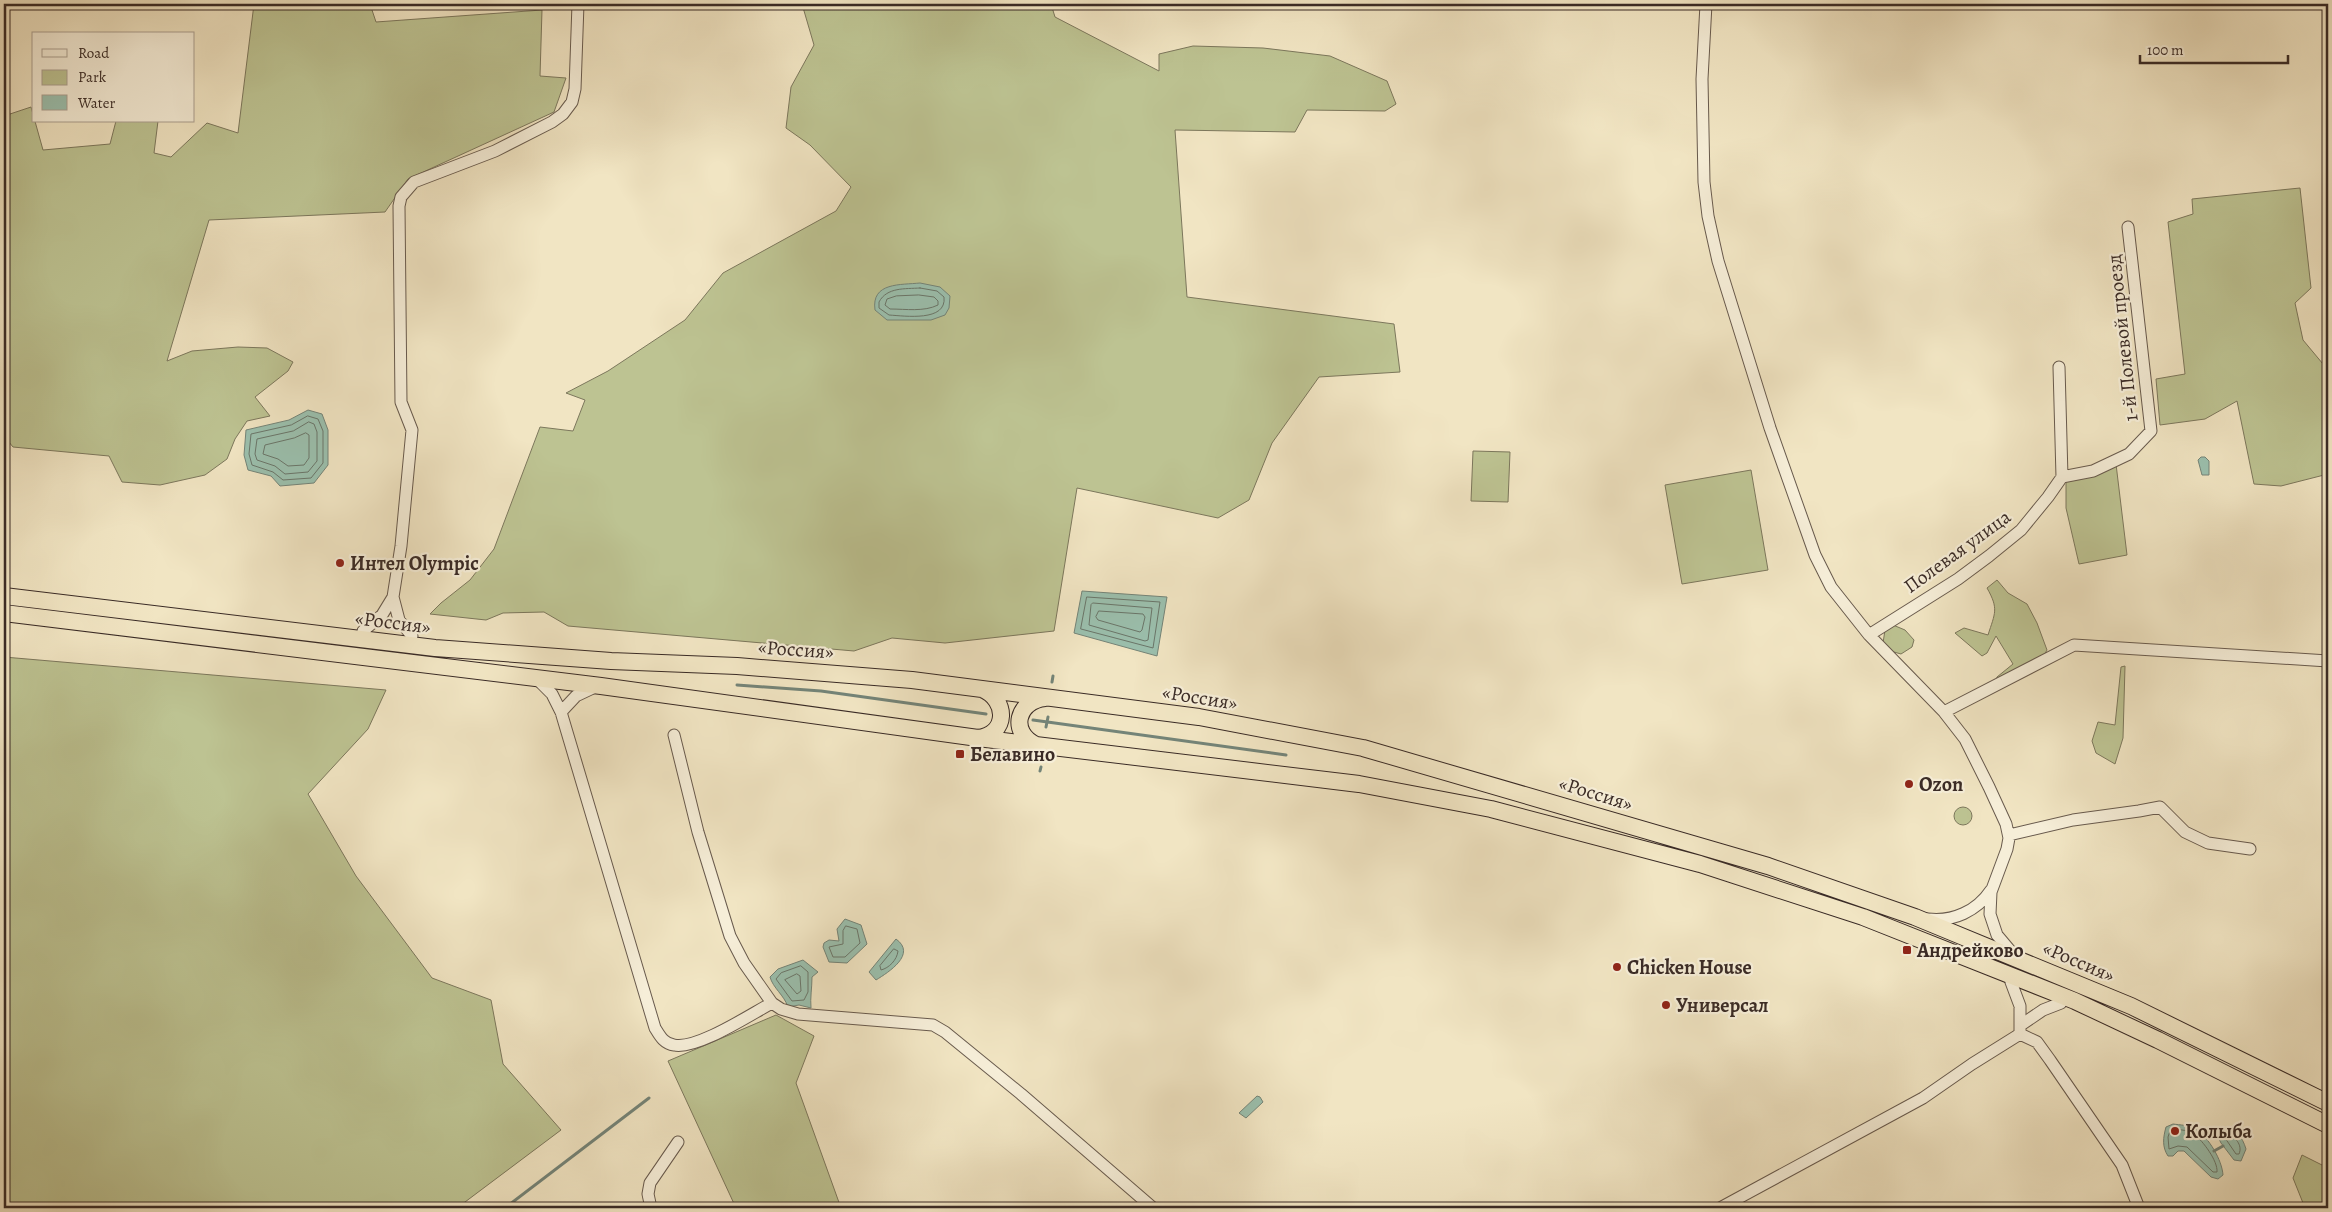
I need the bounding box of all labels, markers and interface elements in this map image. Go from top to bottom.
legend [32,32,195,122]
scale bar [2140,32,2287,64]
text: 100 m [2147,40,2184,60]
text: Road [78,43,110,63]
text: Park [78,67,107,87]
text: Water [77,93,115,113]
street label: 1-й Полевой проезд [2100,253,2145,423]
street label: Полевая улица [1898,503,2017,599]
place label: Интел Olympic [350,550,479,577]
marker: Интел Olympic [334,557,346,569]
street label: «Россия» [354,604,433,641]
street label: «Россия» [757,633,835,666]
street label: «Россия» [1160,678,1240,717]
place label: Белавино [970,741,1055,768]
marker: Белавино [954,748,966,760]
street label: «Россия» [1556,769,1636,818]
place label: Ozon [1919,771,1963,798]
marker: Ozon [1903,778,1915,790]
street label: «Россия» [2039,934,2119,989]
place label: Андрейково [1916,937,2024,964]
marker: Андрейково [1901,944,1913,956]
place label: Chicken House [1627,954,1752,981]
marker: Chicken House [1611,961,1623,973]
place label: Универсал [1676,992,1769,1019]
marker: Универсал [1660,999,1672,1011]
place label: Колыба [2185,1118,2253,1145]
marker: Колыба [2169,1125,2181,1137]

